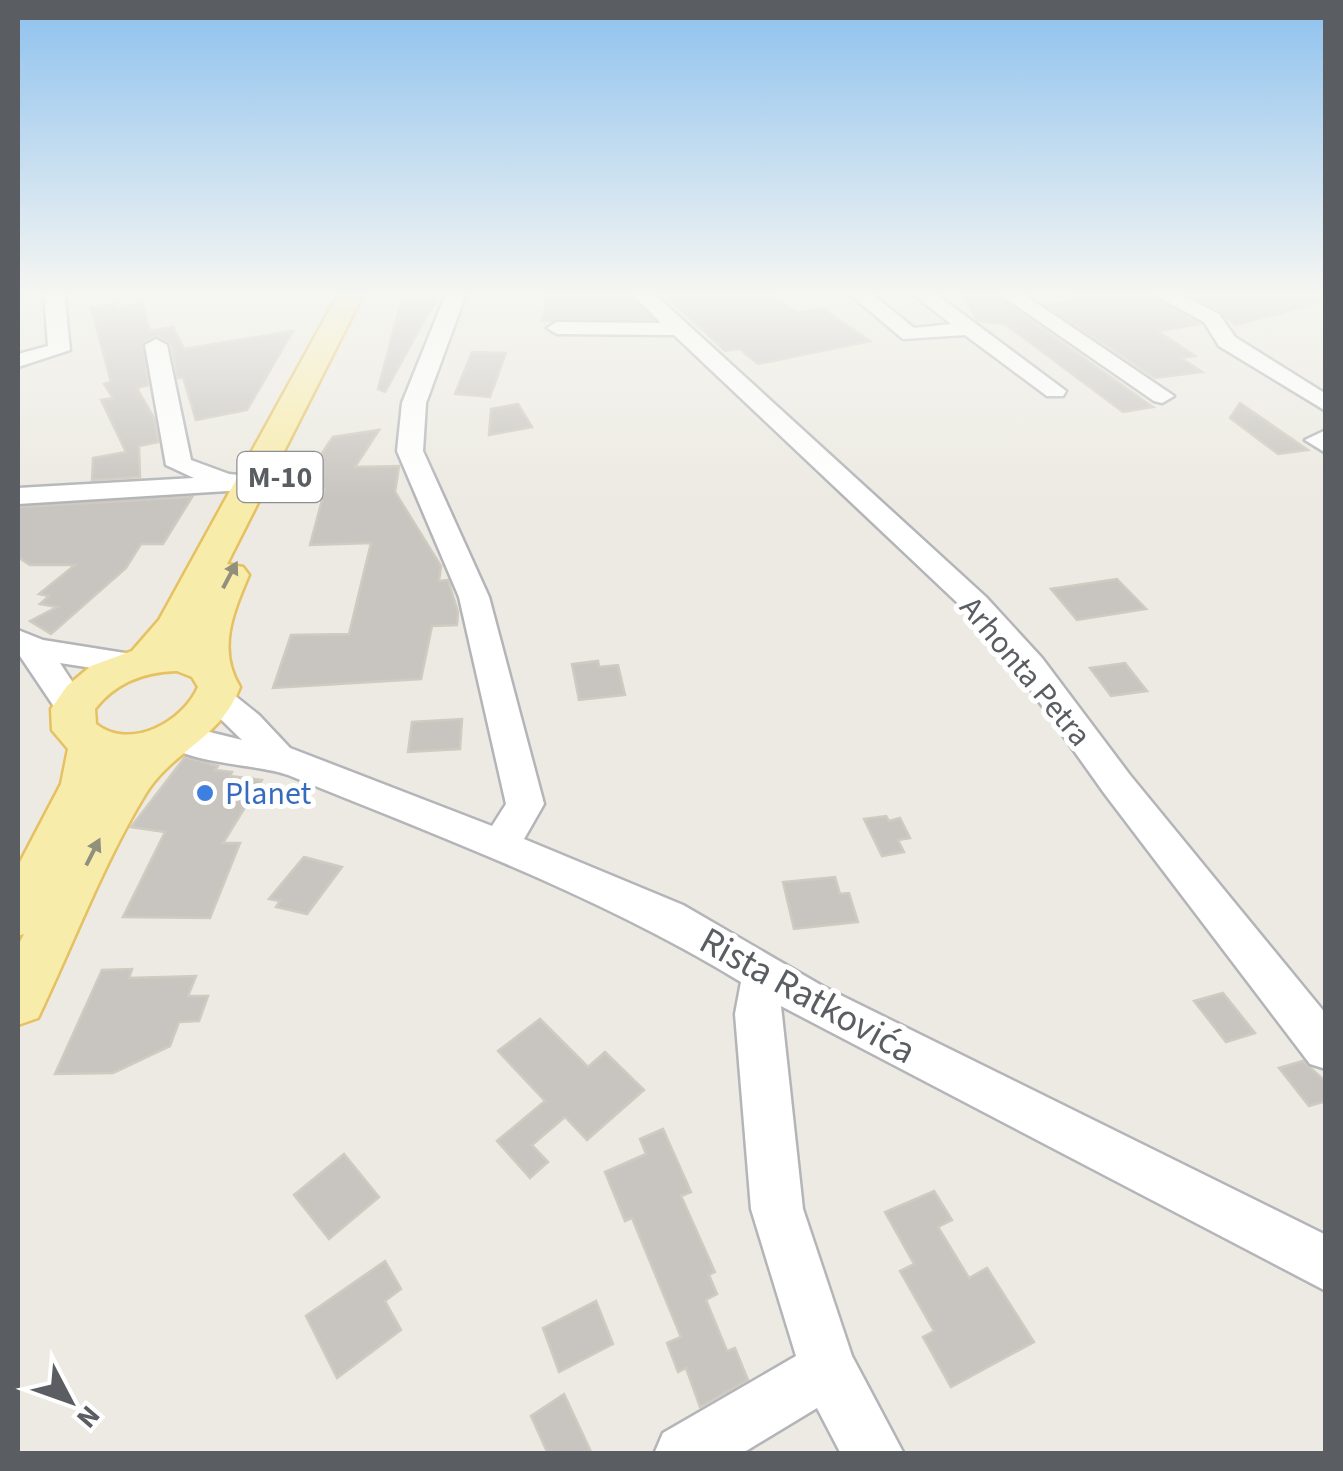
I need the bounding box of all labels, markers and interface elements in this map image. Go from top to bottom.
road number: M-10 [238,452,322,502]
one-way arrow [221,561,238,590]
street label: Arhonta Petra [949,587,1102,757]
place label: Planet [225,771,311,817]
marker: Planet [194,782,216,804]
one-way arrow [84,837,101,866]
street label: Rista Ratkovića [690,914,925,1078]
north arrow [20,1351,120,1451]
text: N [67,1397,109,1437]

